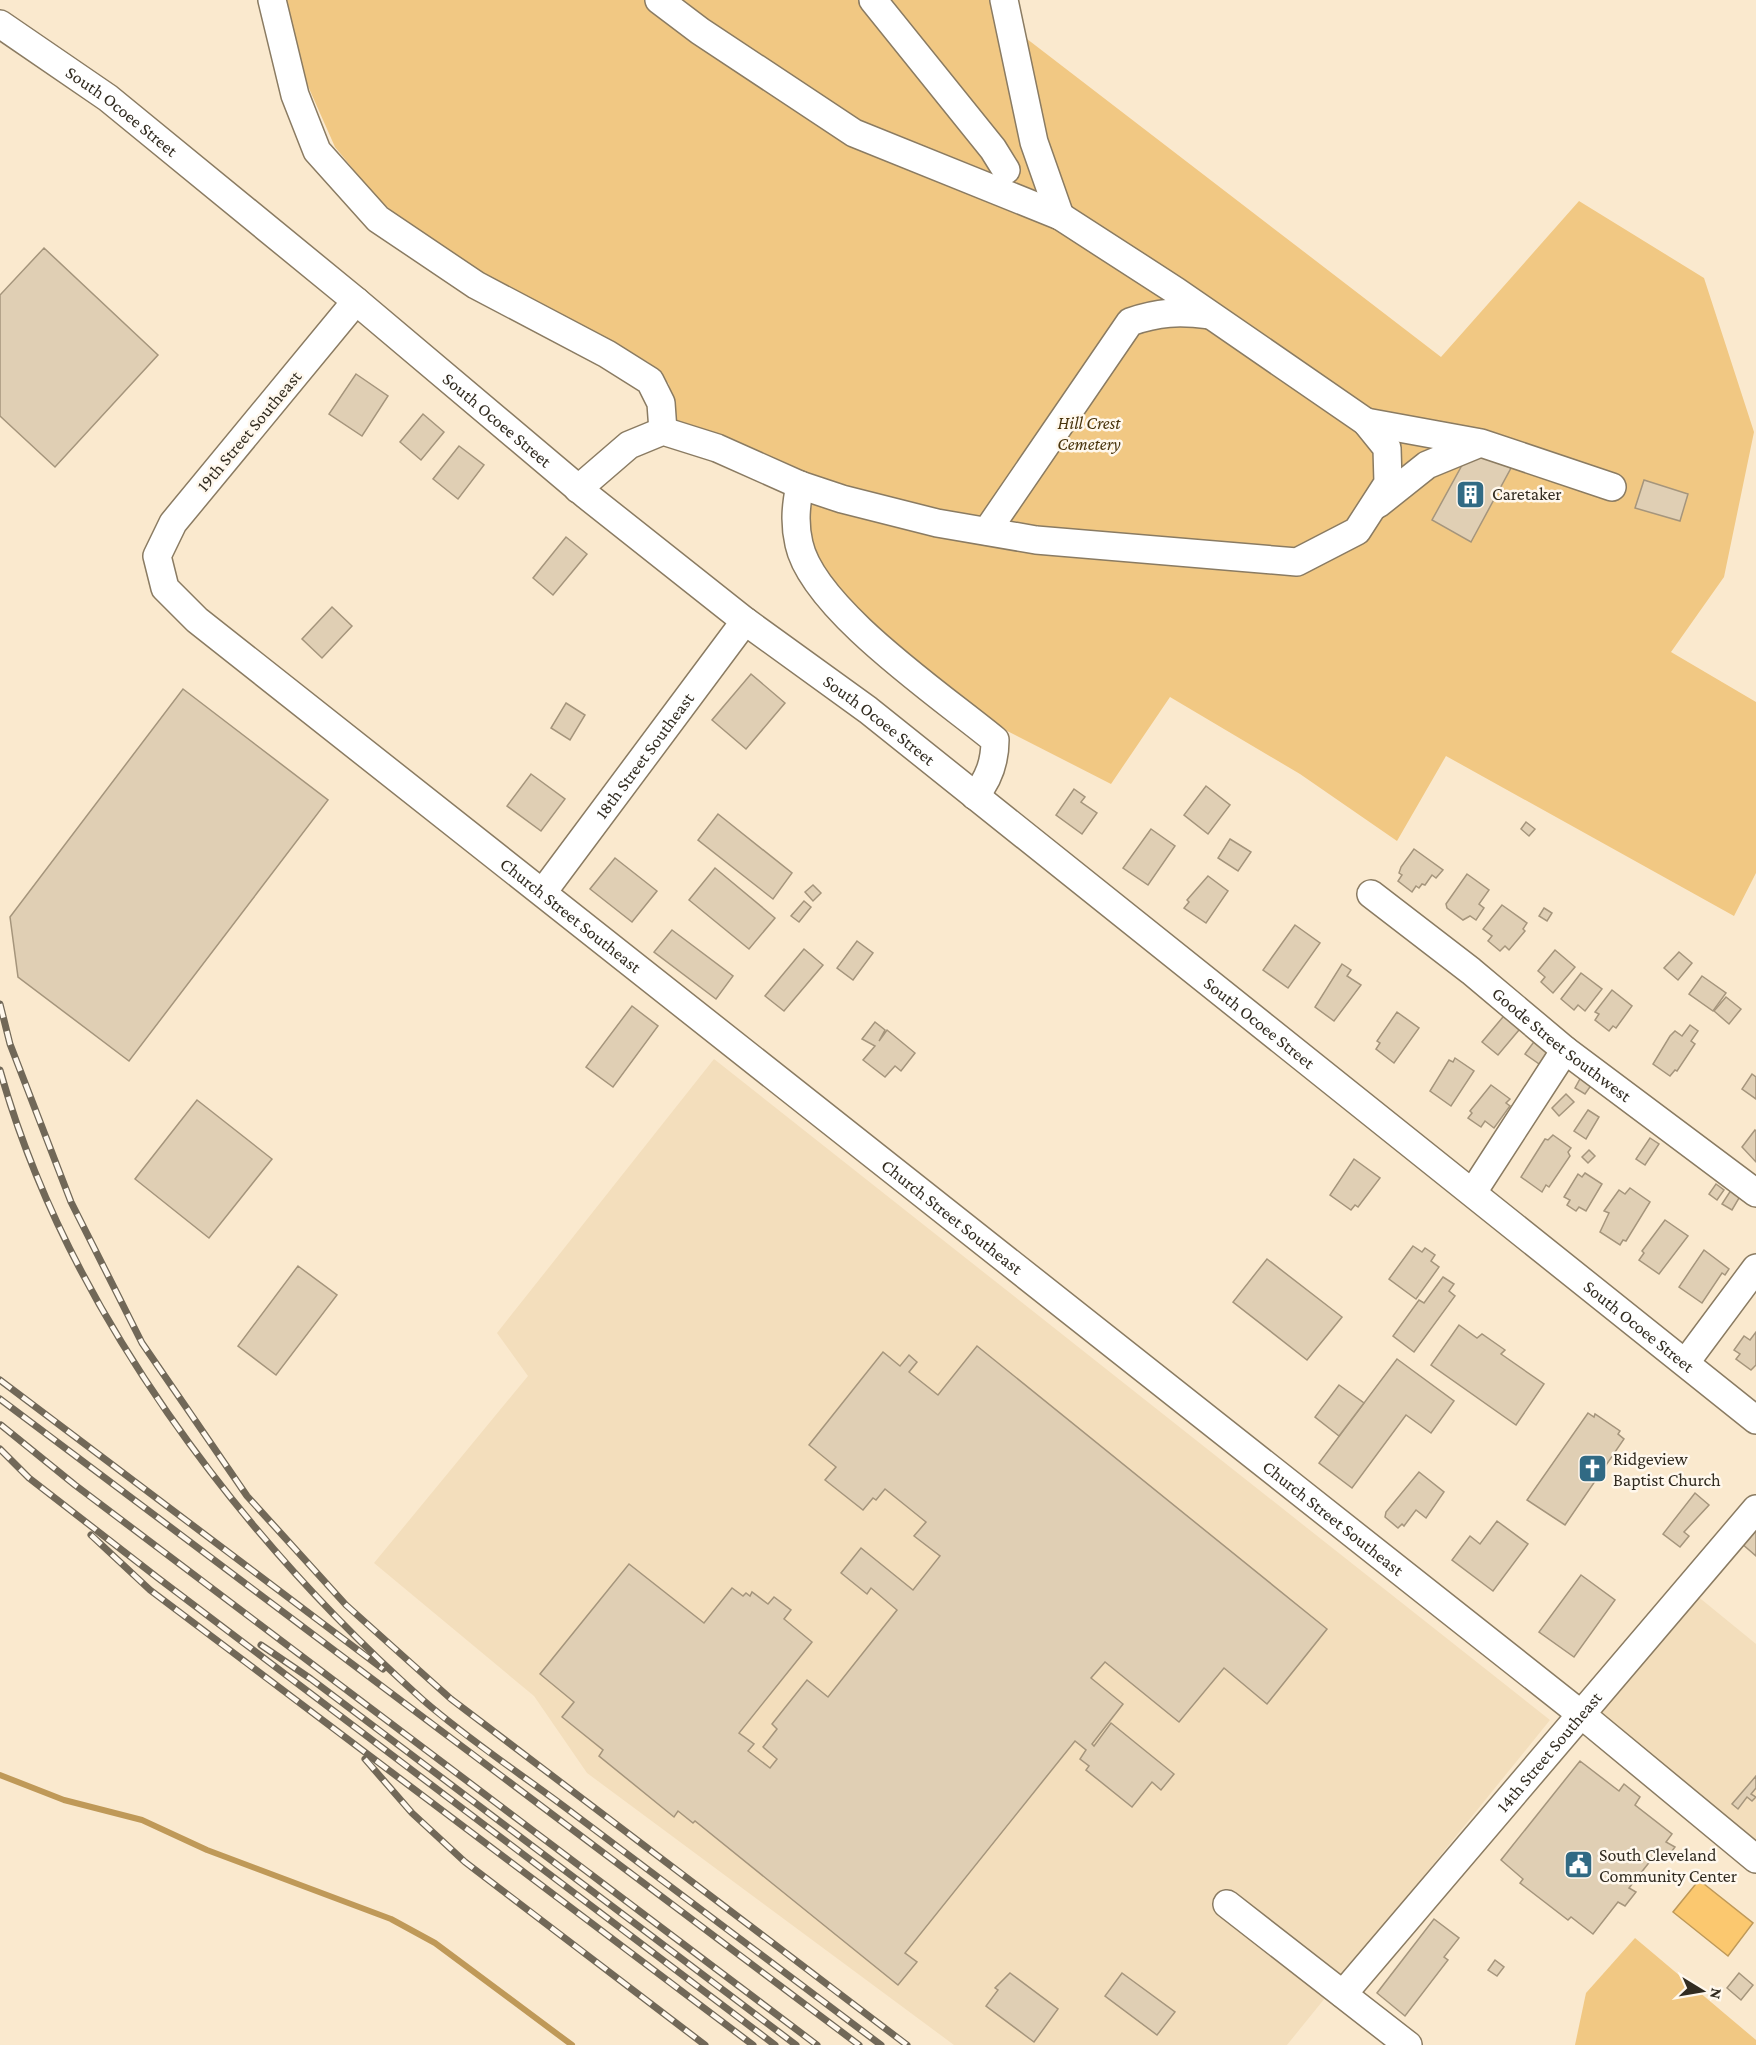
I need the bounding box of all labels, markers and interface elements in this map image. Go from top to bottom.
street label: South Ocoee Street [62,62,182,161]
street label: 19th Street Southeast [193,366,306,495]
street label: South Ocoee Street [439,369,556,472]
park label: Hill Crest Cemetery [1057,413,1121,454]
building icon: Caretaker [1455,478,1487,510]
place label: Caretaker [1492,484,1562,504]
street label: South Ocoee Street [819,671,940,770]
street label: 18th Street Southeast [591,688,699,823]
street label: Church Street Southeast [496,854,646,978]
street label: South Ocoee Street [1200,973,1319,1074]
street label: Goode Street Southwest [1488,983,1636,1107]
street label: Church Street Southeast [878,1155,1027,1279]
street label: South Ocoee Street [1580,1276,1699,1377]
place label: Ridgeview Baptist Church [1613,1449,1721,1490]
church icon: Ridgeview Baptist Church [1576,1453,1608,1485]
street label: Church Street Southeast [1259,1457,1408,1581]
street label: 14th Street Southeast [1492,1687,1607,1816]
place label: South Cleveland Community Center [1599,1845,1738,1886]
public building icon: South Cleveland Community Center [1562,1849,1594,1881]
north arrow [1672,1961,1732,2021]
text: N [1707,1987,1726,2001]

